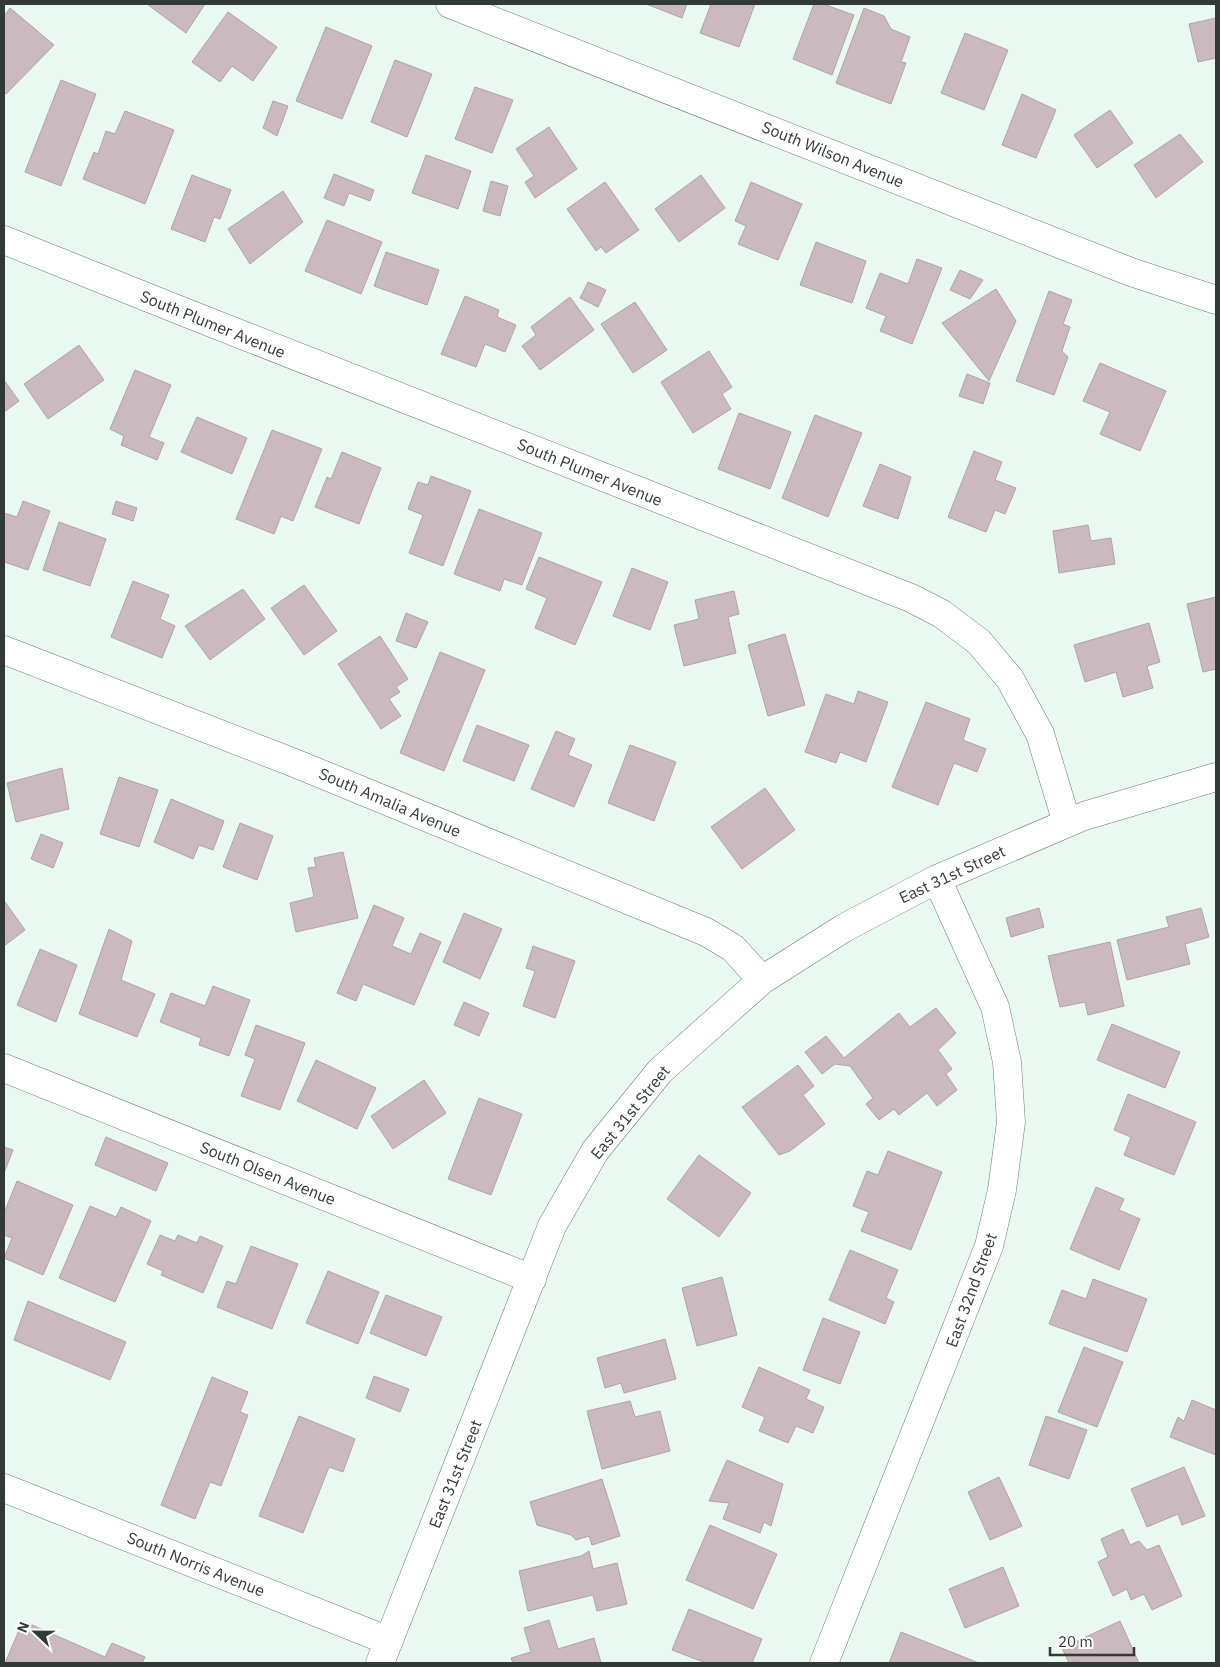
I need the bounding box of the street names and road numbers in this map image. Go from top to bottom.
street label: South Wilson Avenue [759,116,907,192]
street label: South Plumer Avenue [137,286,289,362]
street label: South Plumer Avenue [514,434,666,510]
street label: South Amalia Avenue [316,763,464,841]
street label: East 31st Street [896,841,1008,907]
street label: East 31st Street [586,1061,674,1163]
street label: South Olsen Avenue [197,1137,339,1209]
street label: East 32nd Street [941,1230,1001,1350]
street label: East 31st Street [424,1417,486,1531]
street label: South Norris Avenue [124,1527,268,1601]

